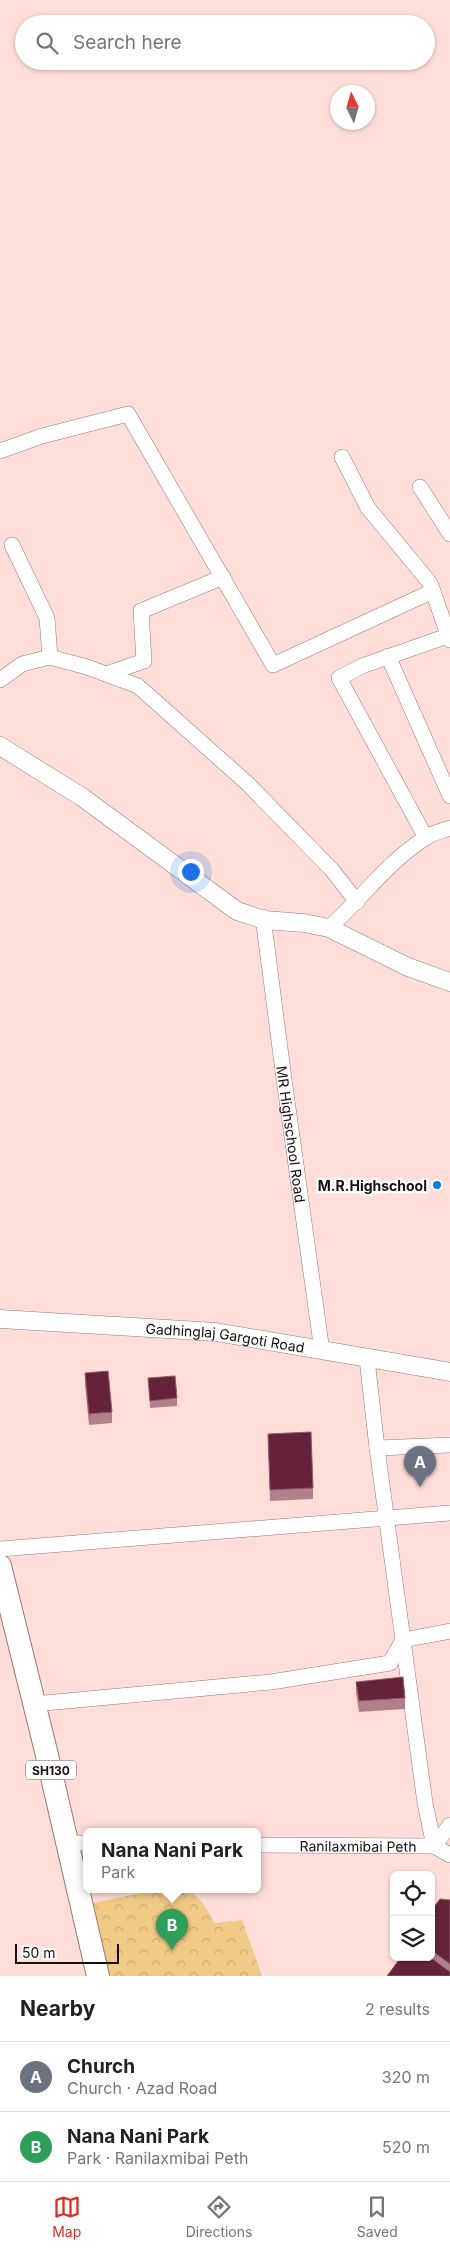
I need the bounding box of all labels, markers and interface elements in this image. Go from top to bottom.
search box [15,15,435,70]
icon: search [33,29,61,57]
text: Search here [73,31,182,54]
north arrow [330,85,375,130]
your location [178,859,204,885]
street label: MR Highschool Road [274,1065,310,1204]
place label: M.R.Highschool [318,1177,427,1194]
marker: M.R.Highschool [431,1179,443,1191]
street label: Gadhinglaj Gargoti Road [145,1319,306,1355]
pin: A [404,1446,436,1487]
road number: SH130 [26,1760,76,1780]
popup [83,1828,261,1893]
street label: Ranilaxmibai Peth [299,1837,417,1854]
text: Nana Nani Park [101,1839,243,1862]
text: Park [101,1862,135,1882]
map controls [390,1871,435,1961]
button: locate [390,1871,435,1916]
pin: B [156,1909,188,1950]
button: layers [390,1916,435,1961]
scale bar [15,1941,119,1964]
text: 50 m [22,1944,56,1961]
text: Nearby [20,1996,95,2021]
text: 2 results [365,1999,430,2019]
text: Church [67,2055,135,2078]
text: A [30,2067,42,2087]
text: 320 m [382,2067,430,2087]
text: Church · Azad Road [67,2078,217,2098]
text: Nana Nani Park [67,2125,209,2148]
text: B [31,2137,41,2157]
text: 520 m [382,2137,430,2157]
text: Park · Ranilaxmibai Peth [67,2148,248,2168]
tab: Map [52,2193,81,2240]
tab: Directions [186,2193,252,2240]
tab: Saved [357,2193,398,2240]

